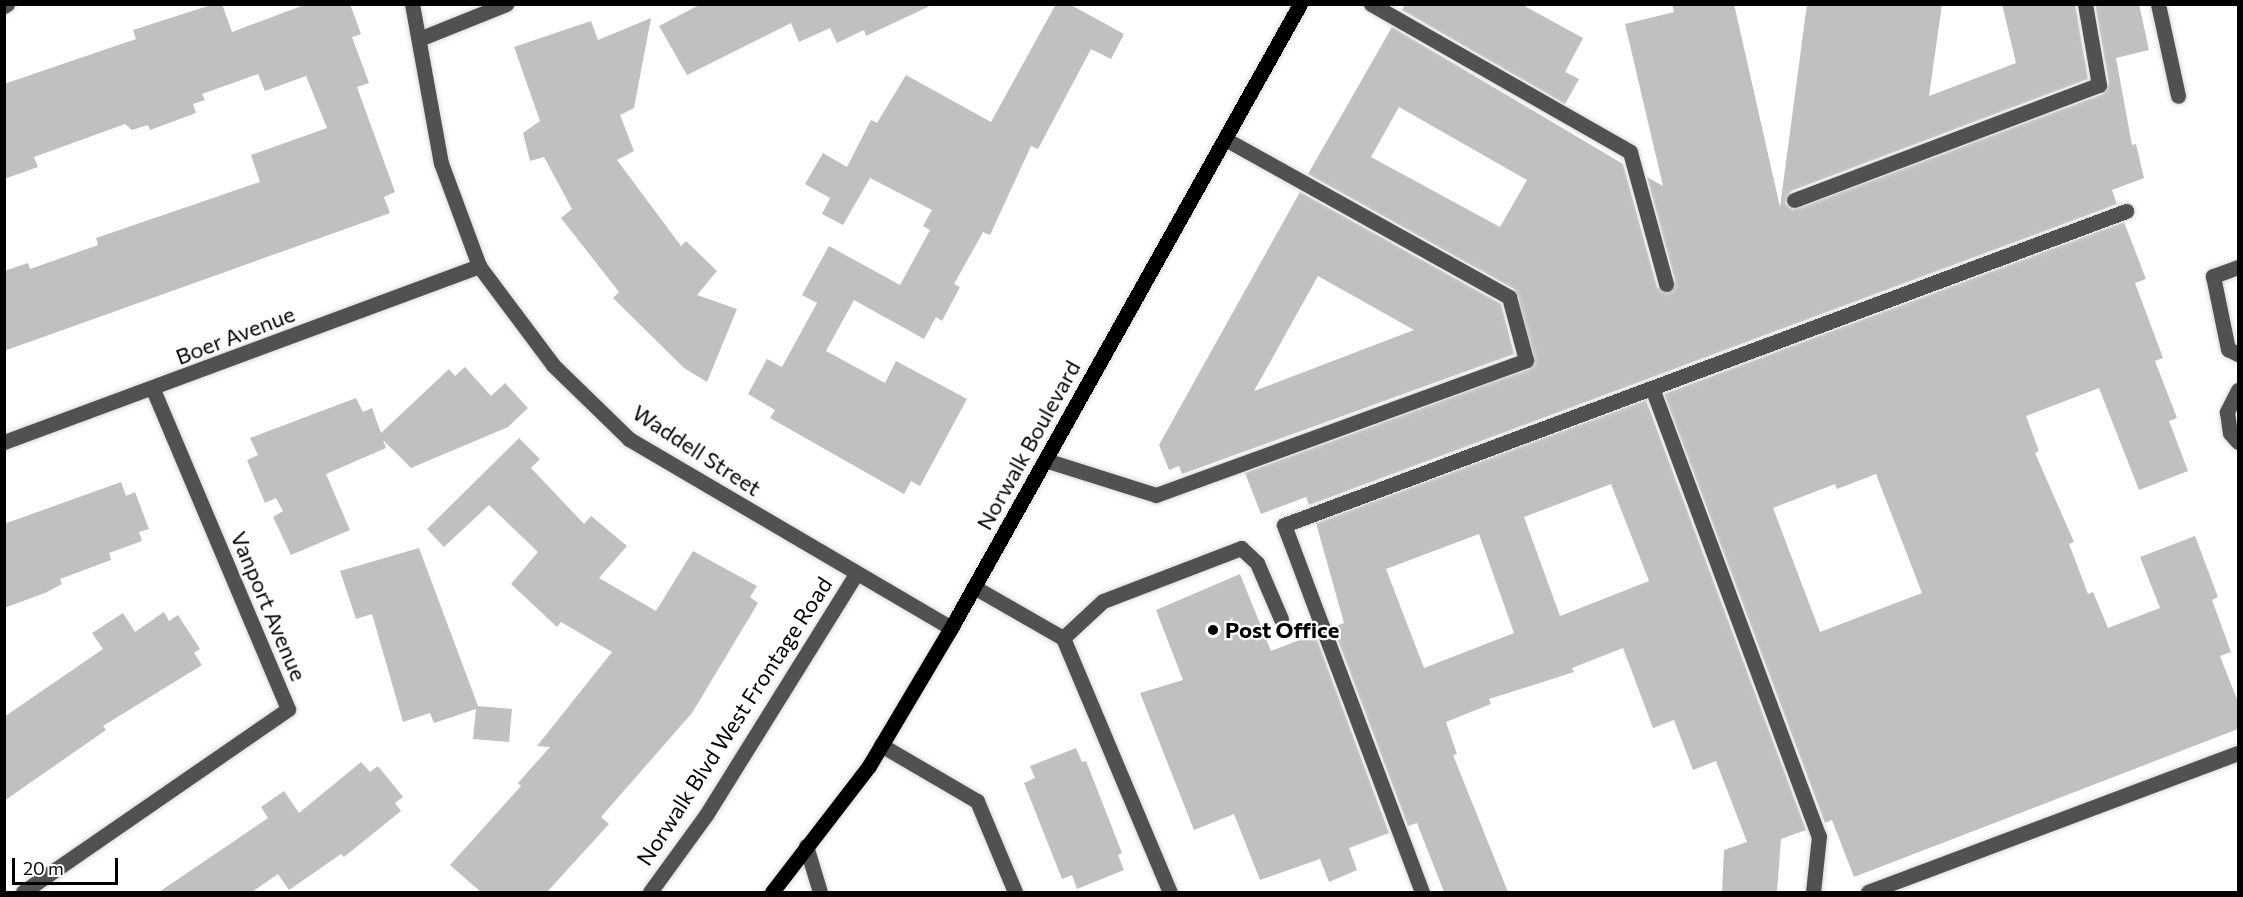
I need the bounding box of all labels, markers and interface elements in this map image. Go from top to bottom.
street label: Boer Avenue [172,300,298,370]
street label: Norwalk Boulevard [971,356,1085,534]
street label: Waddell Street [628,399,766,501]
street label: Vanport Avenue [226,527,312,685]
street label: Norwalk Blvd West Frontage Road [631,572,837,870]
place label: Post Office [1225,617,1339,643]
marker: Post Office [1206,623,1220,637]
scale bar [15,846,122,884]
text: 20 m [23,857,64,879]

